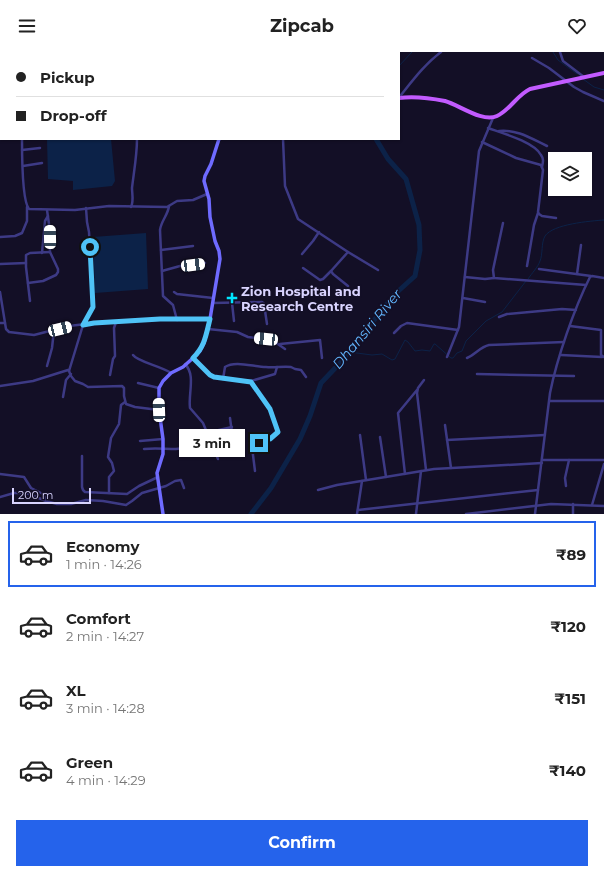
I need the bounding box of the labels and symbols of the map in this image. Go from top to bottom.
car [44,225,56,249]
route start [81,238,99,256]
car [180,258,206,272]
place label: Zion Hospital and Research Centre [241,283,361,314]
water label: Dhansiri River [328,285,406,373]
marker: Zion Hospital and Research Centre [226,292,238,304]
car [47,320,73,338]
car [253,332,279,346]
car [153,398,165,422]
callout: 3 min [179,429,245,457]
route end [250,434,268,452]
scale bar [12,486,91,505]

